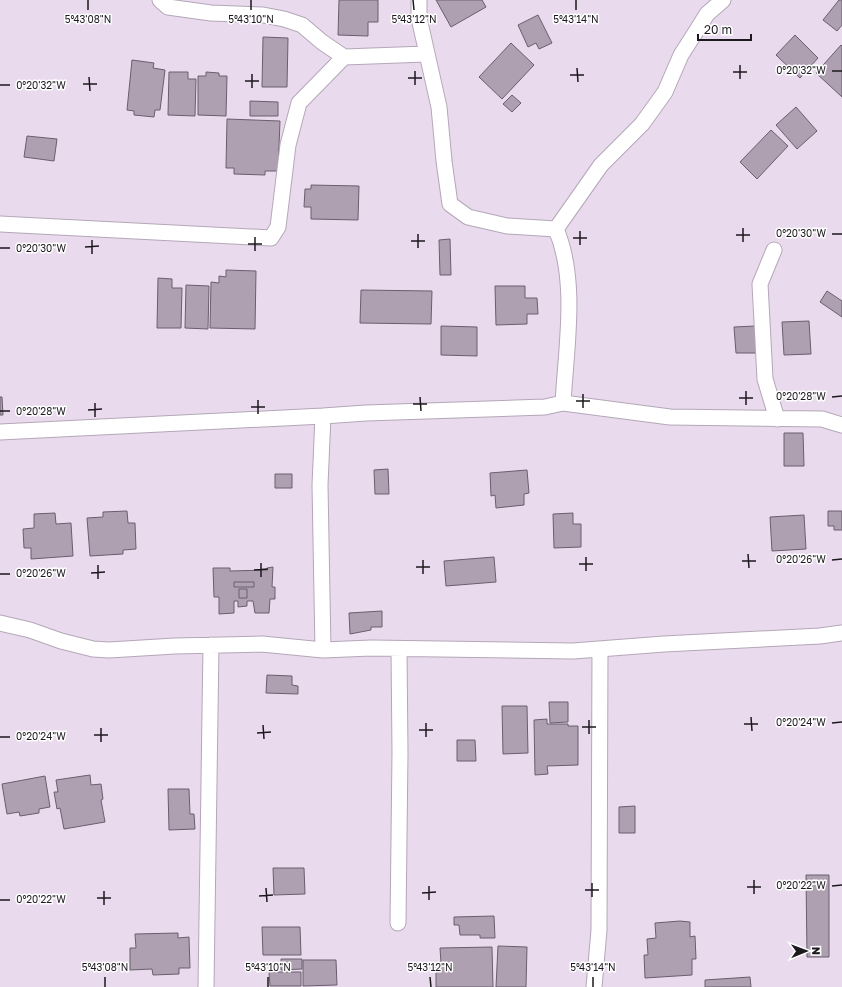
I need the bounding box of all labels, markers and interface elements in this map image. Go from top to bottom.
text: 5°43'08"N [65,13,111,25]
text: 5°43'10"N [228,13,274,25]
text: 5°43'12"N [391,13,437,25]
text: 5°43'14"N [553,13,599,25]
scale bar [698,16,751,42]
text: 20 m [704,22,732,37]
text: 0°20'32"W [776,64,826,76]
text: 0°20'32"W [16,79,66,91]
text: 0°20'30"W [776,227,826,239]
text: 0°20'30"W [16,242,66,254]
text: 0°20'28"W [776,390,826,402]
text: 0°20'28"W [16,405,66,417]
text: 0°20'26"W [776,553,826,565]
text: 0°20'26"W [16,567,66,579]
text: 0°20'24"W [776,716,826,728]
text: 0°20'24"W [16,730,66,742]
text: 0°20'22"W [776,879,826,891]
text: 0°20'22"W [16,893,66,905]
north arrow [786,931,826,971]
text: N [810,947,823,955]
text: 5°43'08"N [82,961,128,973]
text: 5°43'10"N [245,961,291,973]
text: 5°43'12"N [407,961,453,973]
text: 5°43'14"N [570,961,616,973]

